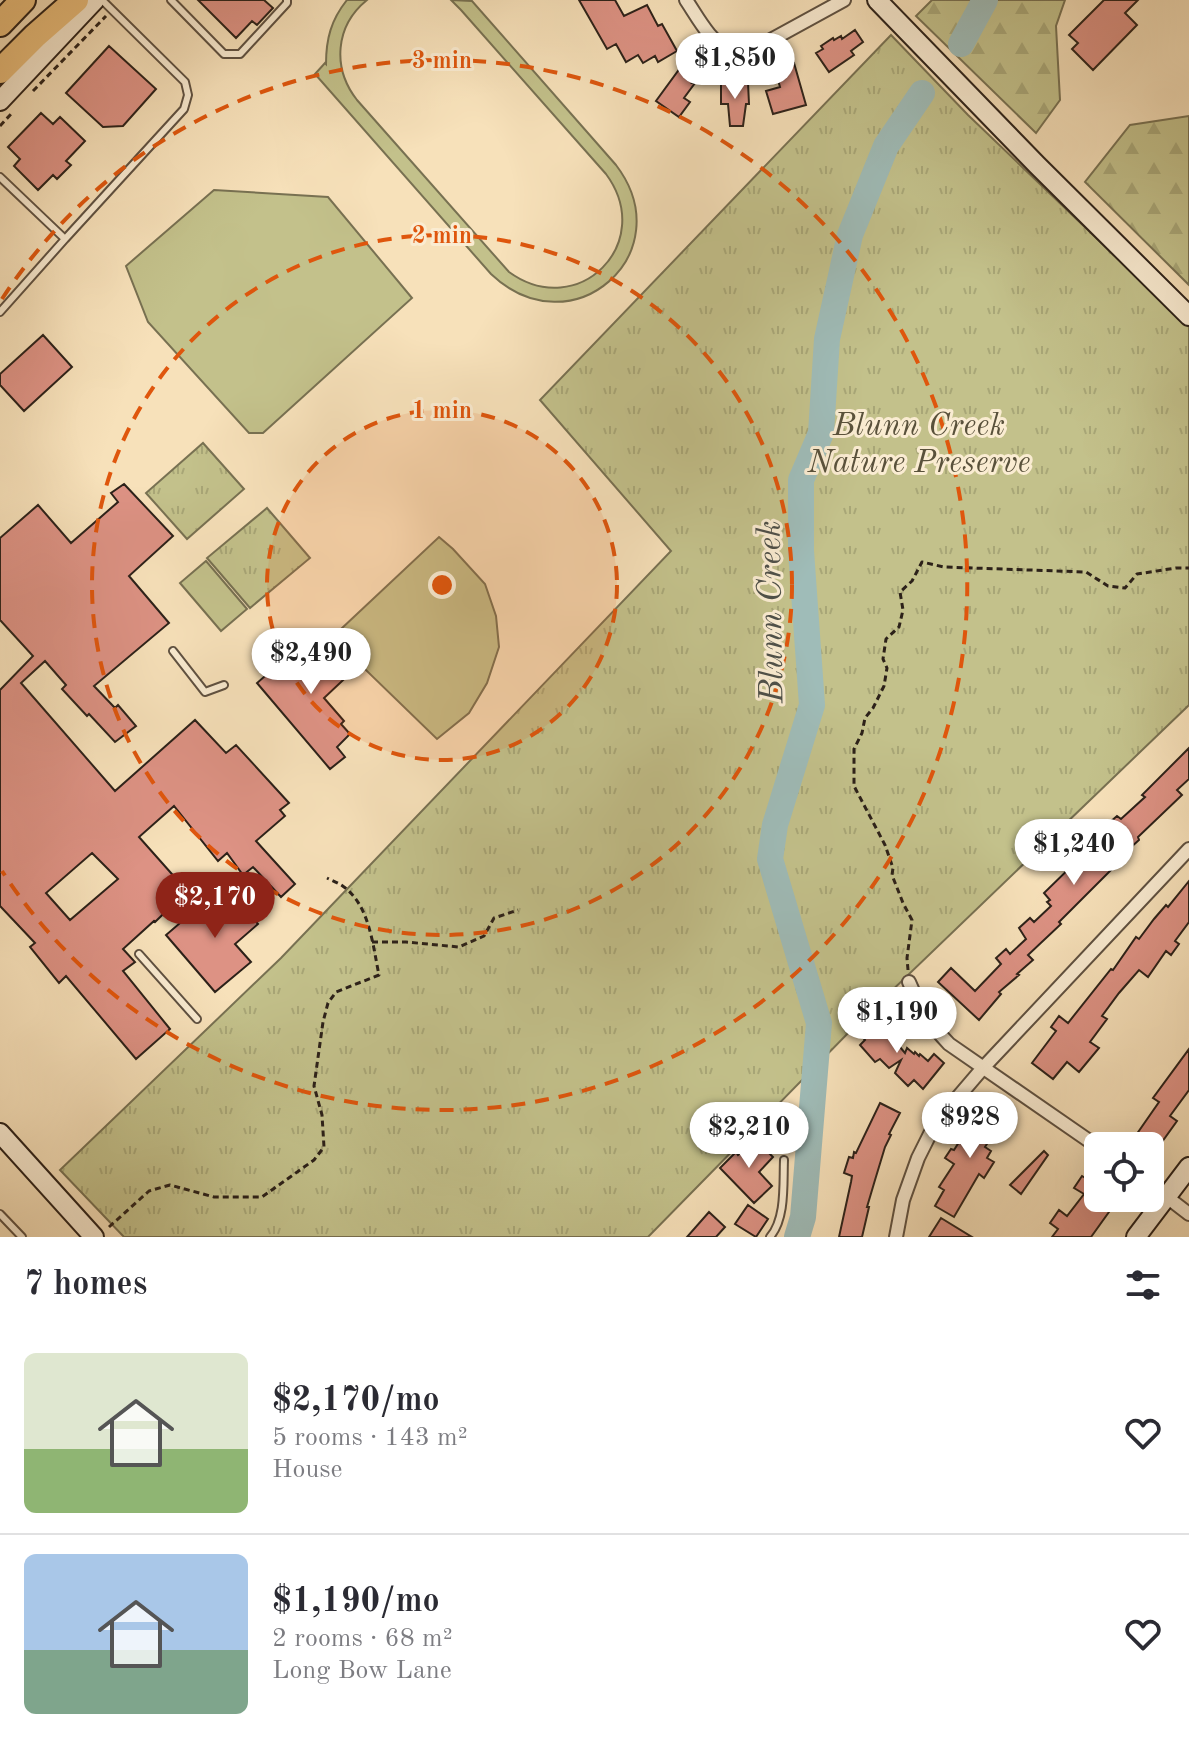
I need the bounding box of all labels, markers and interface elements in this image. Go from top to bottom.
pin: $1,850 [670,33,800,101]
text: $1,850 [694,46,776,72]
text: 3 min [412,50,472,74]
text: 2 min [412,225,472,249]
text: 1 min [412,400,472,424]
park label: Blunn Creek Nature Preserve [806,411,1031,480]
water label: Blunn Creek [753,520,791,705]
centre of rings [428,571,456,599]
pin: $2,490 [246,628,376,696]
text: $2,490 [270,641,352,667]
pin: $1,240 [1009,819,1139,887]
text: $1,240 [1033,832,1115,858]
pin: $2,170 [150,872,280,940]
text: $2,170 [174,885,256,911]
pin: $1,190 [832,987,962,1055]
text: $1,190 [856,1000,938,1026]
pin: $928 [923,1092,1017,1160]
pin: $2,210 [684,1102,814,1170]
text: $928 [940,1105,1000,1131]
text: $2,210 [708,1115,790,1141]
map controls [1084,1132,1164,1212]
button: locate [1084,1132,1164,1212]
icon: filters [1121,1263,1165,1307]
text: 7 homes [24,1268,147,1302]
text: $2,170/mo [272,1384,440,1418]
icon: home [88,1385,184,1481]
icon: heart [1121,1411,1165,1455]
text: 5 rooms · 143 m² [272,1425,468,1451]
text: House [272,1457,343,1483]
text: $1,190/mo [272,1585,440,1619]
icon: home [88,1586,184,1682]
icon: heart [1121,1612,1165,1656]
text: 2 rooms · 68 m² [272,1626,453,1652]
text: Long Bow Lane [272,1658,452,1684]

